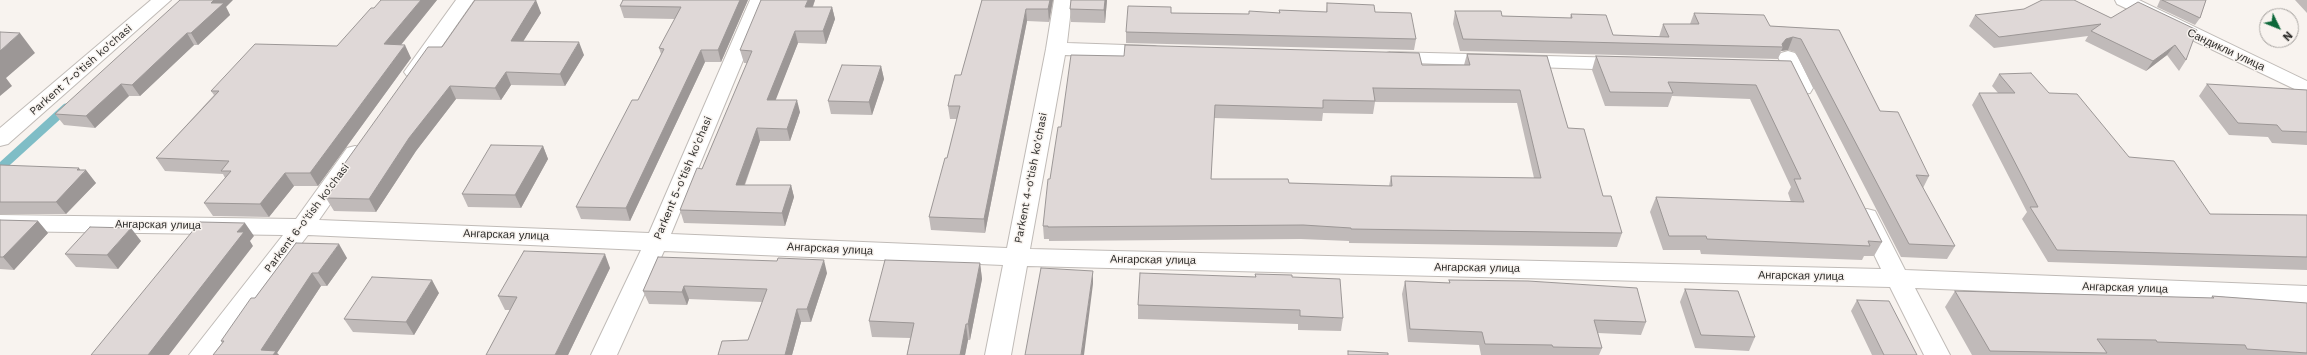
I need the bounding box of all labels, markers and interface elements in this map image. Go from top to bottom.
north arrow [2259,8,2299,48]
street label: Parkent 7-o'tish ko'chasi [27,22,135,118]
street label: Сандикли улица [2185,26,2267,74]
text: N [2280,28,2295,43]
street label: Parkent 4-o'tish ko'chasi [1012,112,1050,244]
street label: Parkent 5-o'tish ko'chasi [651,114,715,242]
street label: Parkent 6-o'tish ko'chasi [262,161,352,275]
street label: Ангарская улица [115,218,201,232]
street label: Ангарская улица [463,227,549,243]
street label: Ангарская улица [787,240,873,258]
street label: Ангарская улица [1110,253,1196,267]
street label: Ангарская улица [1434,261,1520,275]
street label: Ангарская улица [1758,269,1844,283]
street label: Ангарская улица [2082,280,2168,296]

